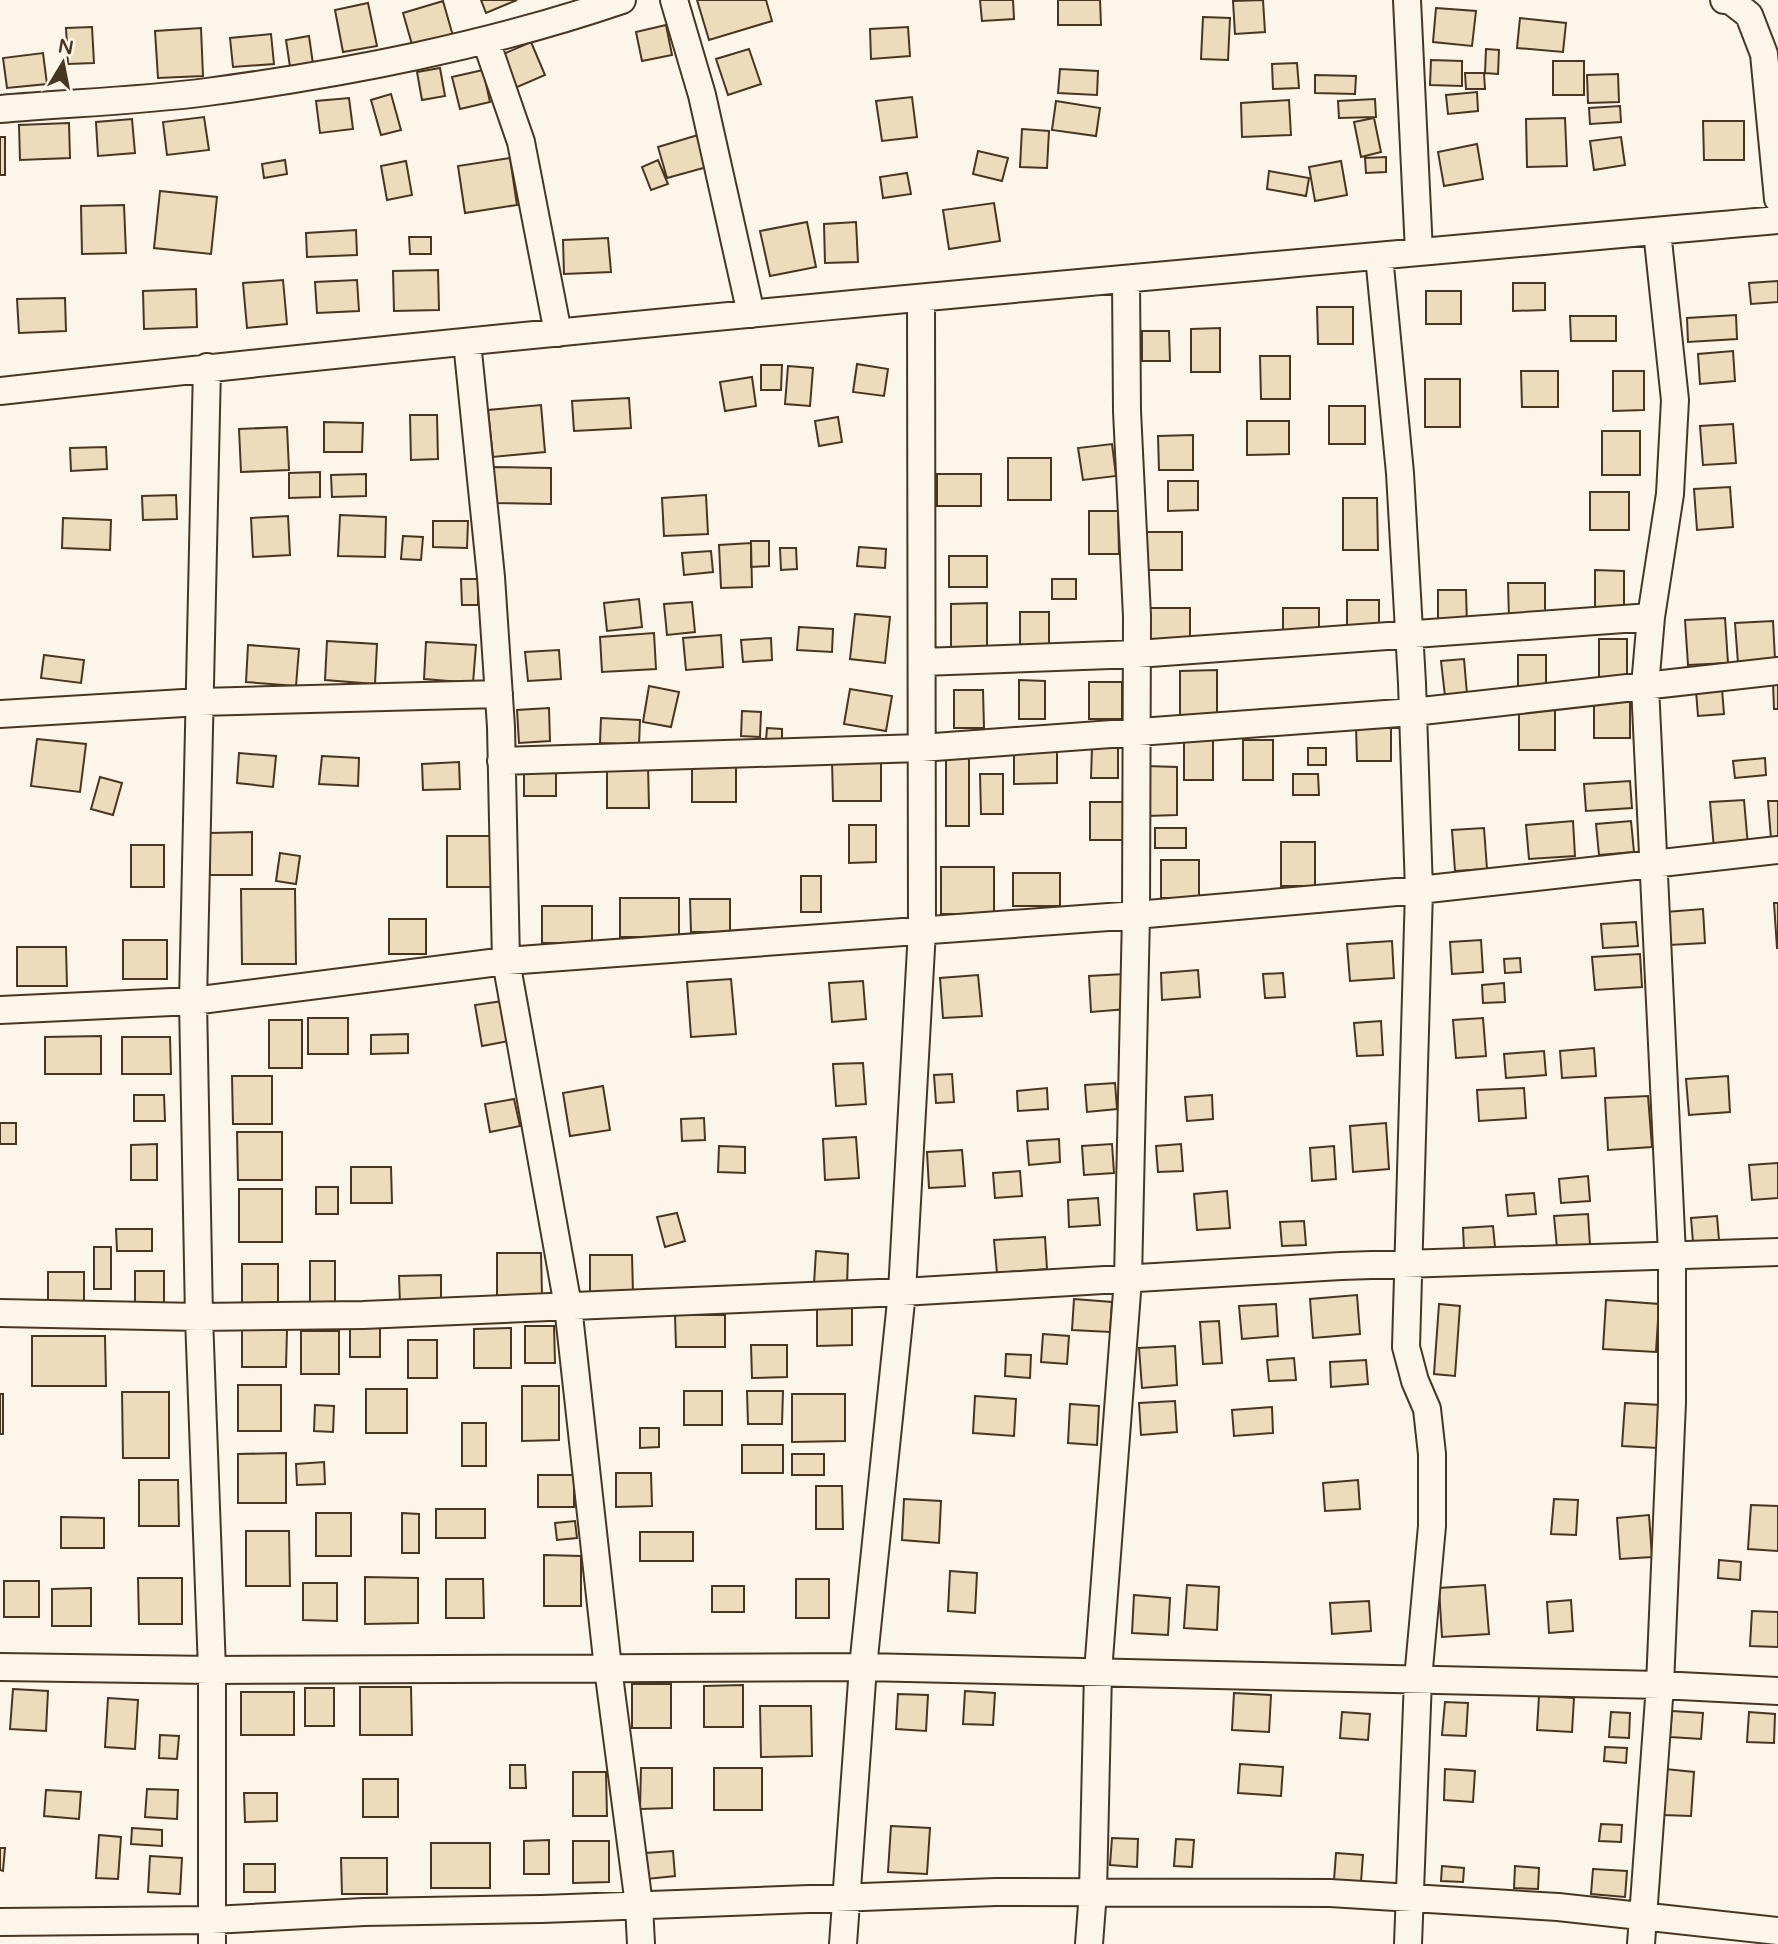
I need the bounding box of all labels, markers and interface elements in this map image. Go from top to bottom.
north arrow [28,28,98,98]
text: N [56,35,75,59]

